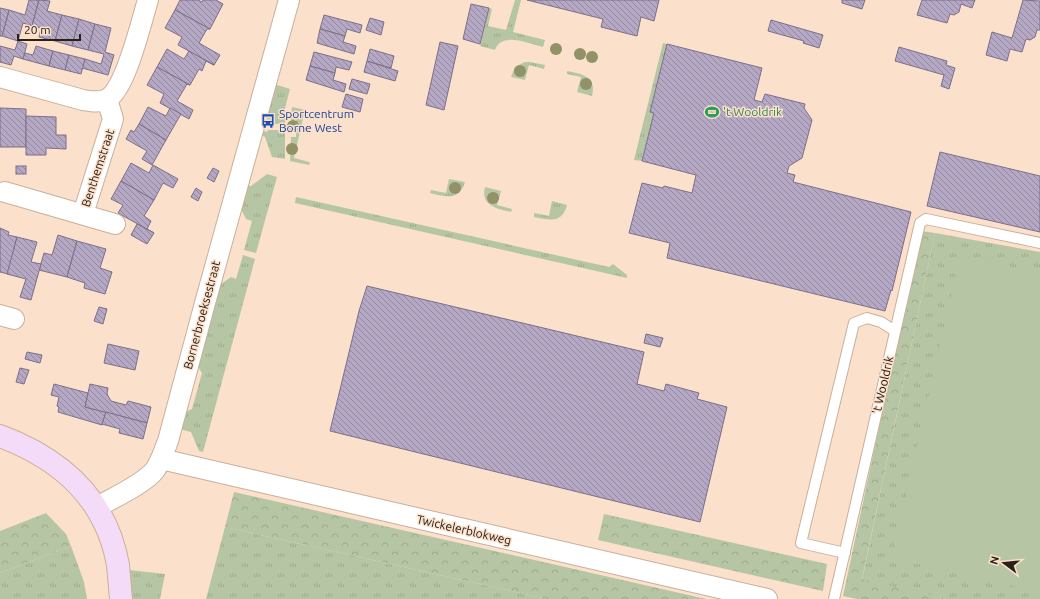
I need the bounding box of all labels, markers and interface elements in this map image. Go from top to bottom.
scale bar [18,16,80,42]
text: 20 m [24,23,51,36]
sports icon: 't Wooldrik [704,104,720,120]
place label: 't Wooldrik [723,105,782,118]
place label: Sportcentrum Borne West [279,107,354,134]
bus stop icon: Sportcentrum Borne West [260,113,276,129]
street label: Benthemstraat [79,127,116,208]
street label: Bornerbroeksestraat [181,259,222,371]
street label: 't Wooldrik [870,355,895,415]
street label: Twickelerblokweg [416,512,513,547]
north arrow [984,543,1024,583]
text: N [987,555,1001,566]

